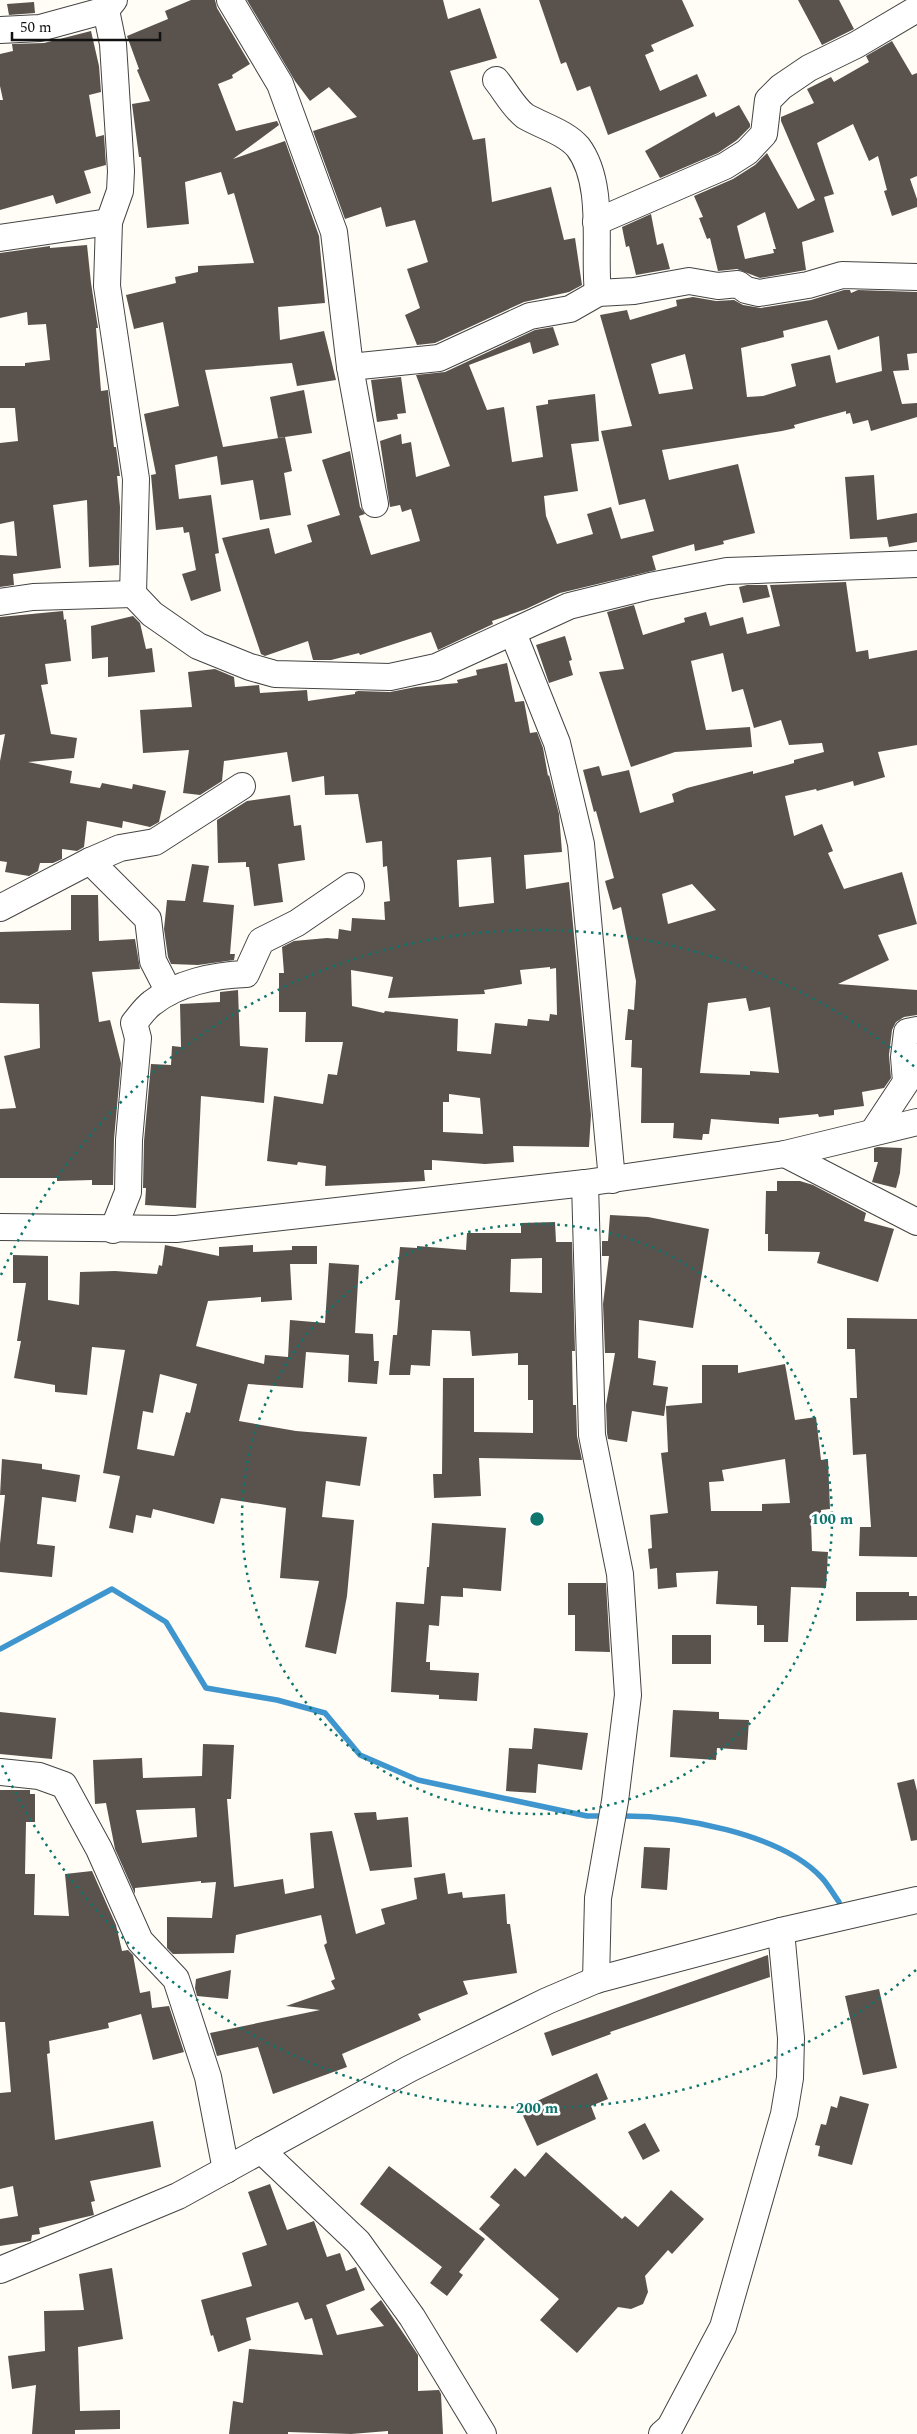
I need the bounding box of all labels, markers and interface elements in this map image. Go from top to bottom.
scale bar [12,10,160,42]
text: 50 m [20,16,52,39]
text: 100 m [811,1508,854,1531]
centre of rings [528,1510,546,1528]
text: 200 m [516,2097,559,2120]

